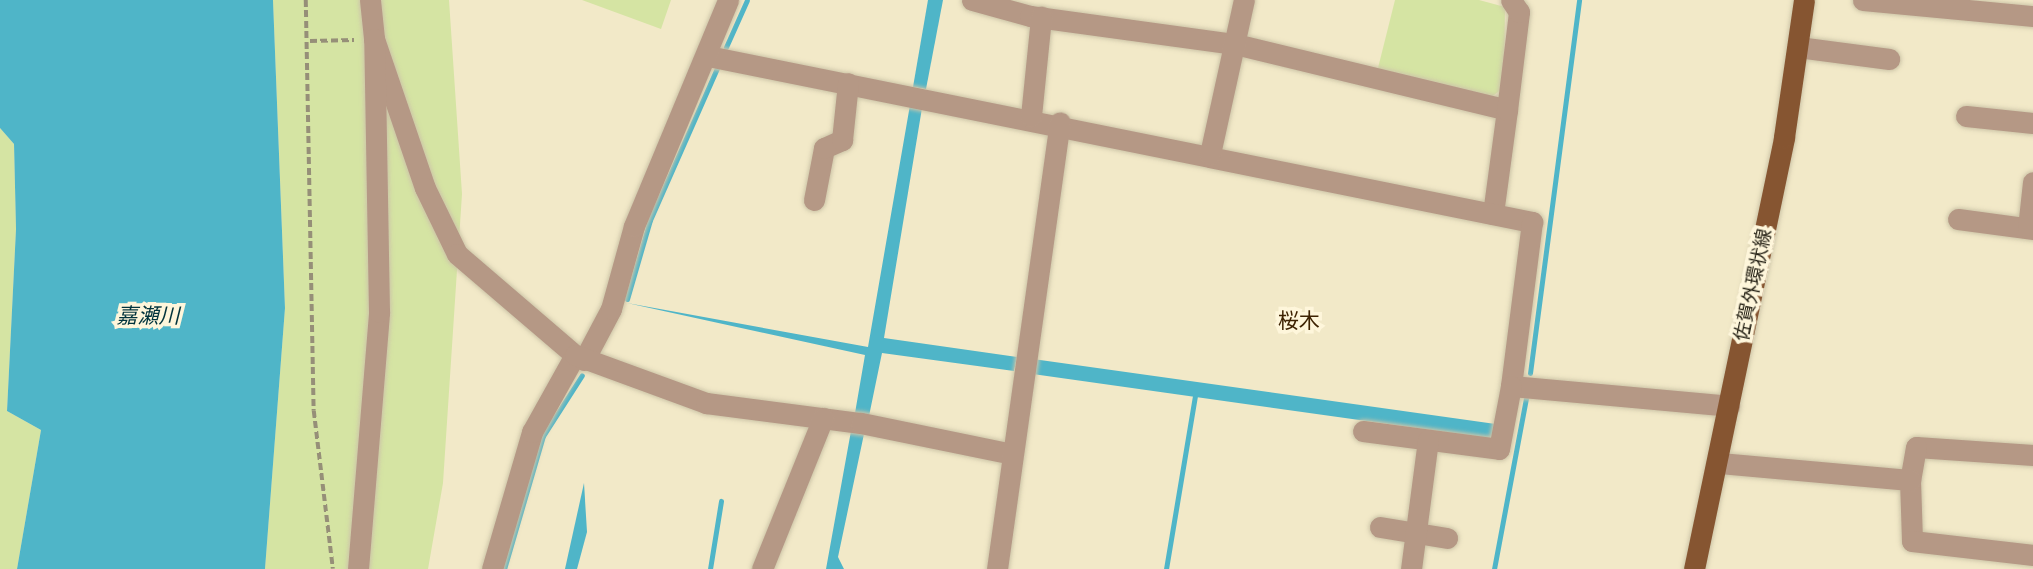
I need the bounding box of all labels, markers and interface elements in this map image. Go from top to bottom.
street label: 佐賀外環状線 [1731,227,1777,343]
water label: 嘉瀬川 [117,304,179,330]
district label: 桜木 [1278,309,1320,335]

